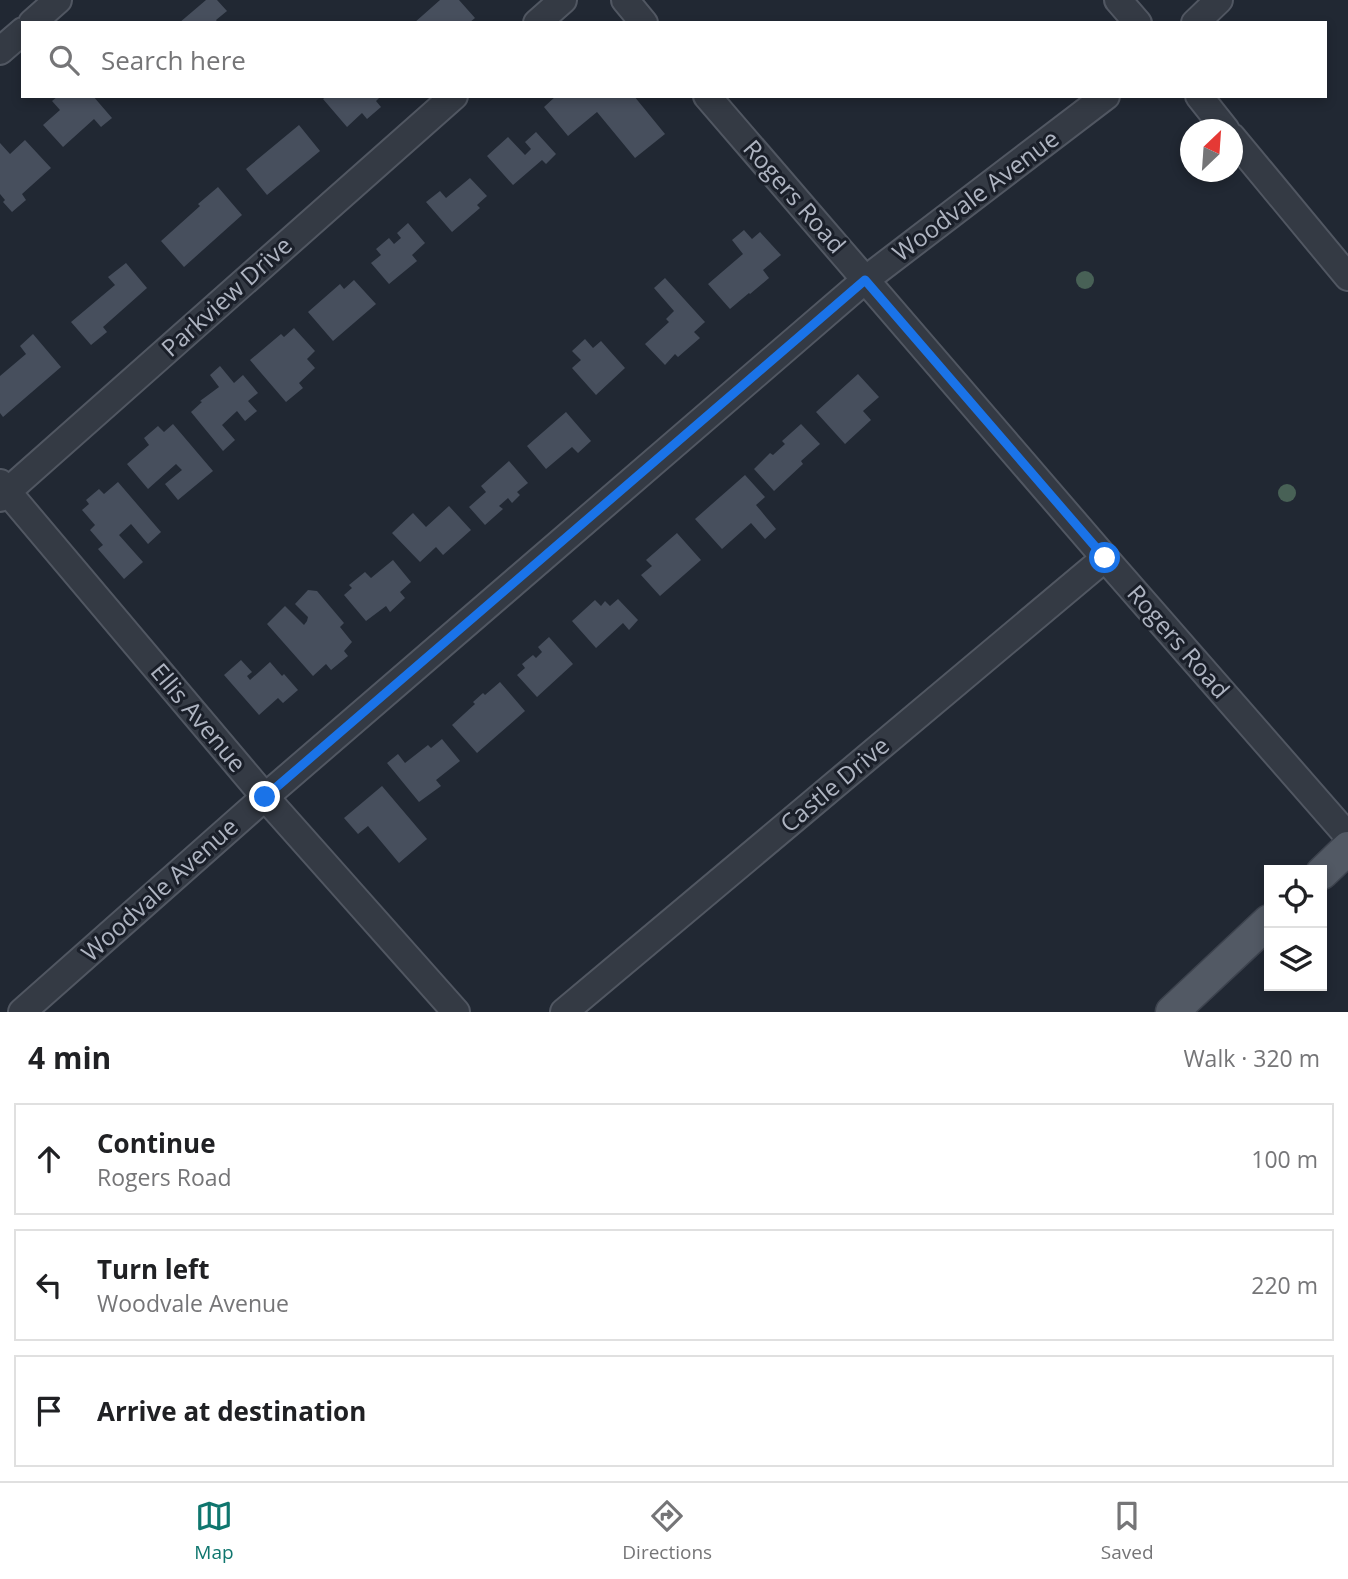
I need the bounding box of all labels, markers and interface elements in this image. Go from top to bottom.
search box [21,21,1327,98]
icon: search [45,41,83,79]
text: Search here [101,42,246,78]
north arrow [1180,119,1243,182]
street label: Woodvale Avenue [885,121,1065,268]
street label: Rogers Road [737,132,854,260]
street label: Parkview Drive [154,228,298,363]
route start [1089,542,1120,573]
street label: Rogers Road [1121,577,1238,705]
street label: Ellis Avenue [144,656,254,778]
street label: Castle Drive [772,728,896,839]
route end [249,781,280,812]
street label: Woodvale Avenue [74,810,244,968]
map controls [1264,865,1327,991]
button: locate [1264,865,1327,928]
button: layers [1264,928,1327,991]
text: 4 min [28,1037,111,1078]
text: Walk · 320 m [1183,1042,1320,1074]
text: Continue [97,1125,216,1161]
icon: ahead [30,1140,68,1178]
text: 100 m [1251,1143,1318,1175]
text: Rogers Road [97,1161,232,1193]
text: Turn left [97,1251,209,1287]
icon: left [30,1266,68,1304]
text: 220 m [1251,1269,1318,1301]
text: Woodvale Avenue [97,1287,289,1319]
icon: arrive [30,1392,68,1430]
text: Arrive at destination [97,1393,366,1429]
tab: Map [194,1497,234,1565]
tab: Directions [622,1497,712,1565]
tab: Saved [1101,1497,1154,1565]

